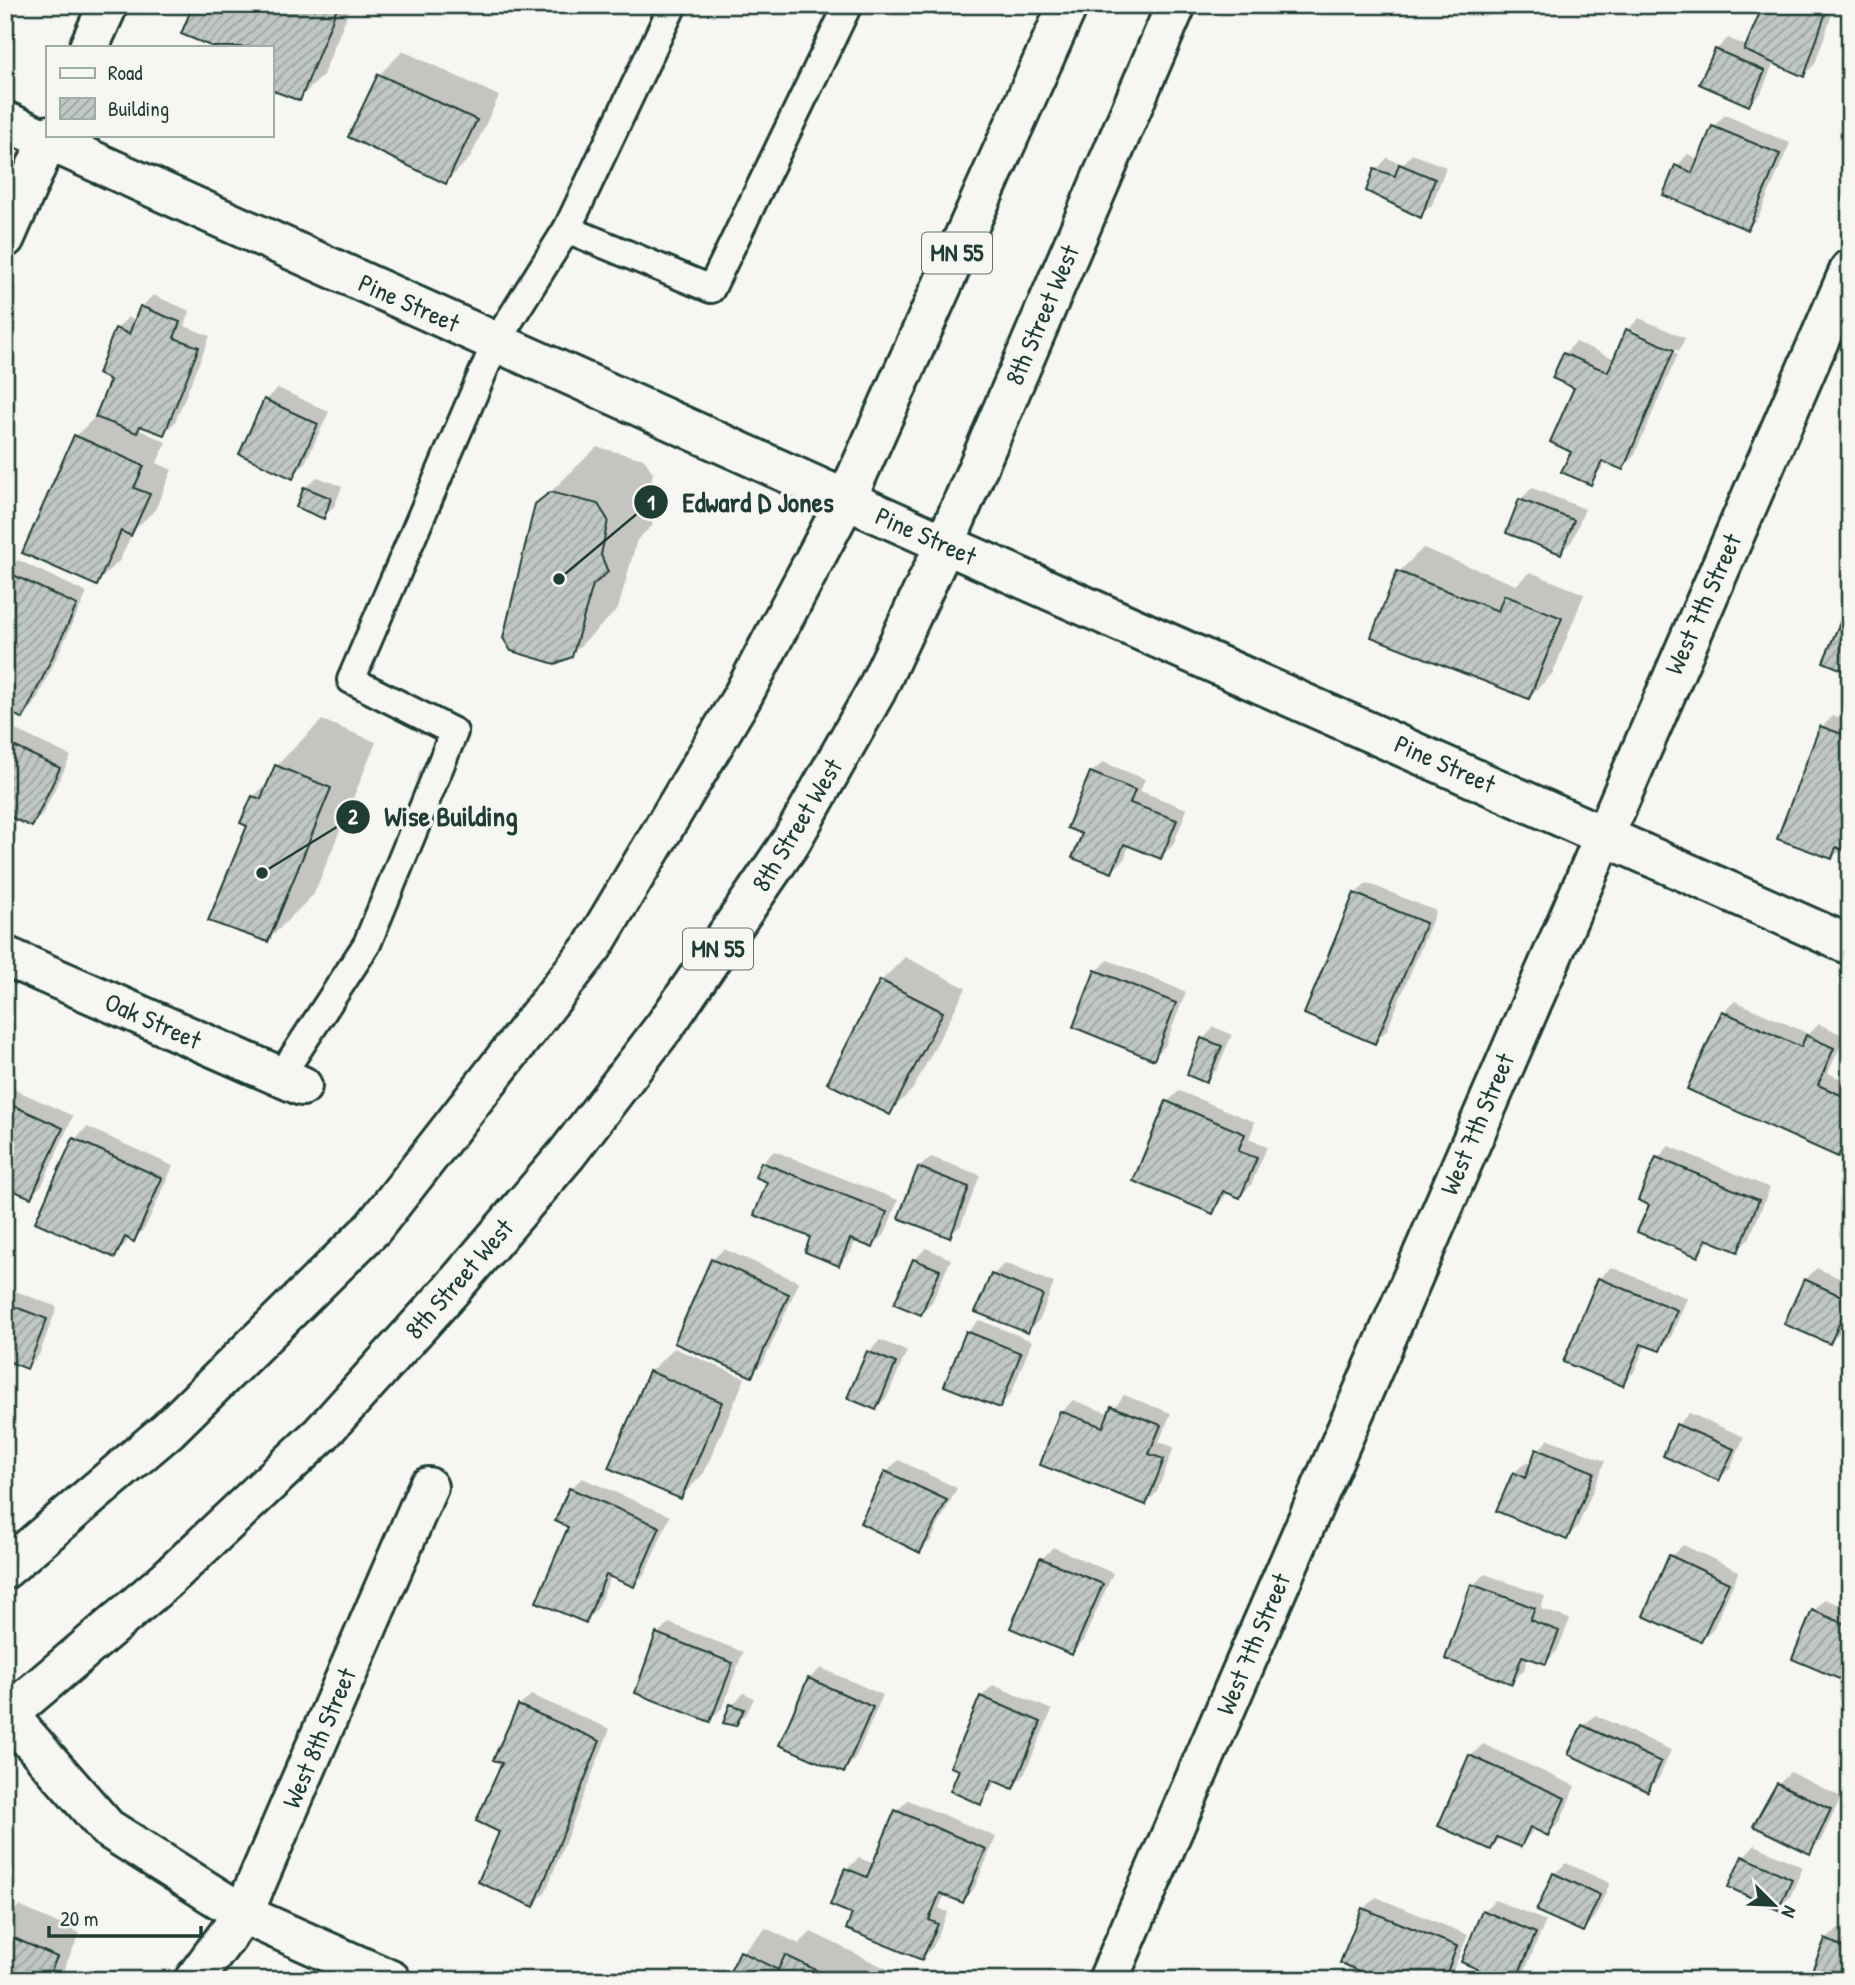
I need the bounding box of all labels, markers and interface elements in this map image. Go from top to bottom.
legend [46,46,273,136]
text: Road [108,58,142,87]
text: Building [108,94,169,123]
road number: MN 55 [922,232,992,274]
street label: 8th Street West [996,238,1087,390]
street label: Pine Street [353,265,466,341]
callout: Edward D Jones [634,478,848,527]
text: Edward D Jones [682,483,834,521]
text: 1 [647,488,655,517]
street label: Pine Street [870,498,983,574]
street label: West 7th Street [1656,527,1750,680]
street label: Pine Street [1389,726,1502,802]
street label: 8th Street West [743,751,850,898]
callout: Wise Building [335,792,531,841]
text: Wise Building [384,797,518,836]
text: 2 [348,802,358,831]
road number: MN 55 [683,929,753,970]
street label: Oak Street [100,984,208,1058]
street label: West 7th Street [1431,1047,1522,1200]
street label: 8th Street West [397,1210,521,1346]
street label: West 7th Street [1207,1567,1298,1720]
street label: West 8th Street [273,1661,364,1813]
north arrow [1740,1870,1810,1940]
scale bar [49,1894,201,1938]
text: N [1776,1902,1803,1922]
text: 20 m [60,1904,98,1933]

